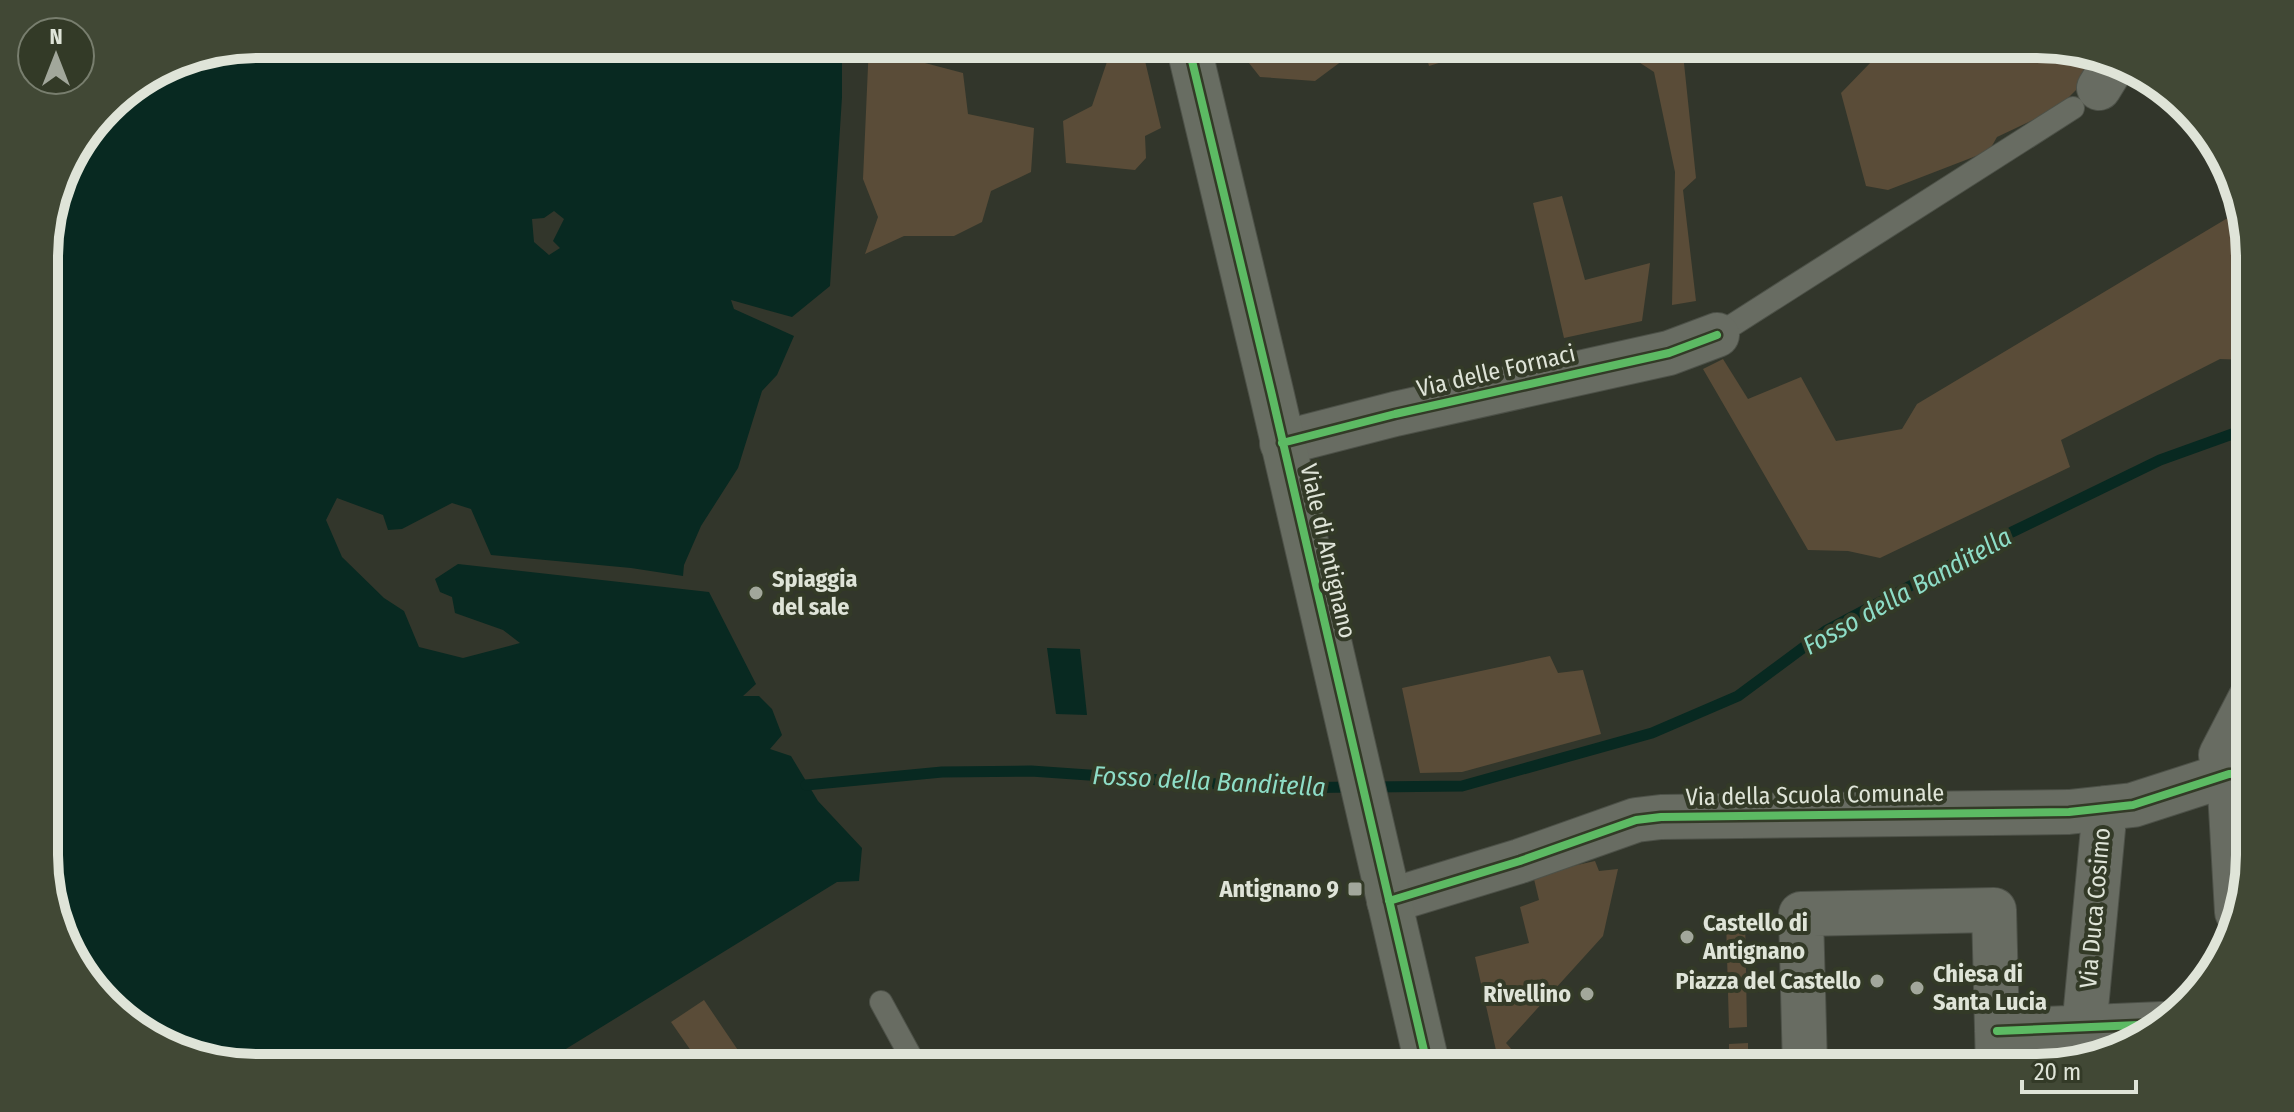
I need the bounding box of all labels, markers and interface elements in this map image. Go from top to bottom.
north arrow [16,16,96,96]
text: N [49,23,63,50]
street label: Via delle Fornaci [1414,339,1578,403]
street label: Viale di Antignano [1294,461,1362,641]
water label: Fosso della Banditella [1798,521,2017,662]
place label: Spiaggia del sale [772,565,857,621]
marker: Spiaggia del sale [747,584,765,602]
water label: Fosso della Banditella [1092,760,1326,803]
street label: Via della Scuola Comunale [1685,779,1945,811]
street label: Via Duca Cosimo [2074,826,2116,990]
place label: Antignano 9 [1219,875,1339,903]
marker: Antignano 9 [1346,880,1364,898]
place label: Castello di Antignano [1702,909,1808,965]
marker: Castello di Antignano [1678,928,1696,946]
place label: Chiesa di Santa Lucia [1933,960,2047,1016]
place label: Piazza del Castello [1676,967,1861,995]
marker: Piazza del Castello [1868,972,1886,990]
marker: Chiesa di Santa Lucia [1908,979,1926,997]
place label: Rivellino [1483,980,1571,1008]
marker: Rivellino [1578,985,1596,1003]
scale bar [2022,1044,2136,1094]
text: 20 m [2034,1058,2081,1086]

